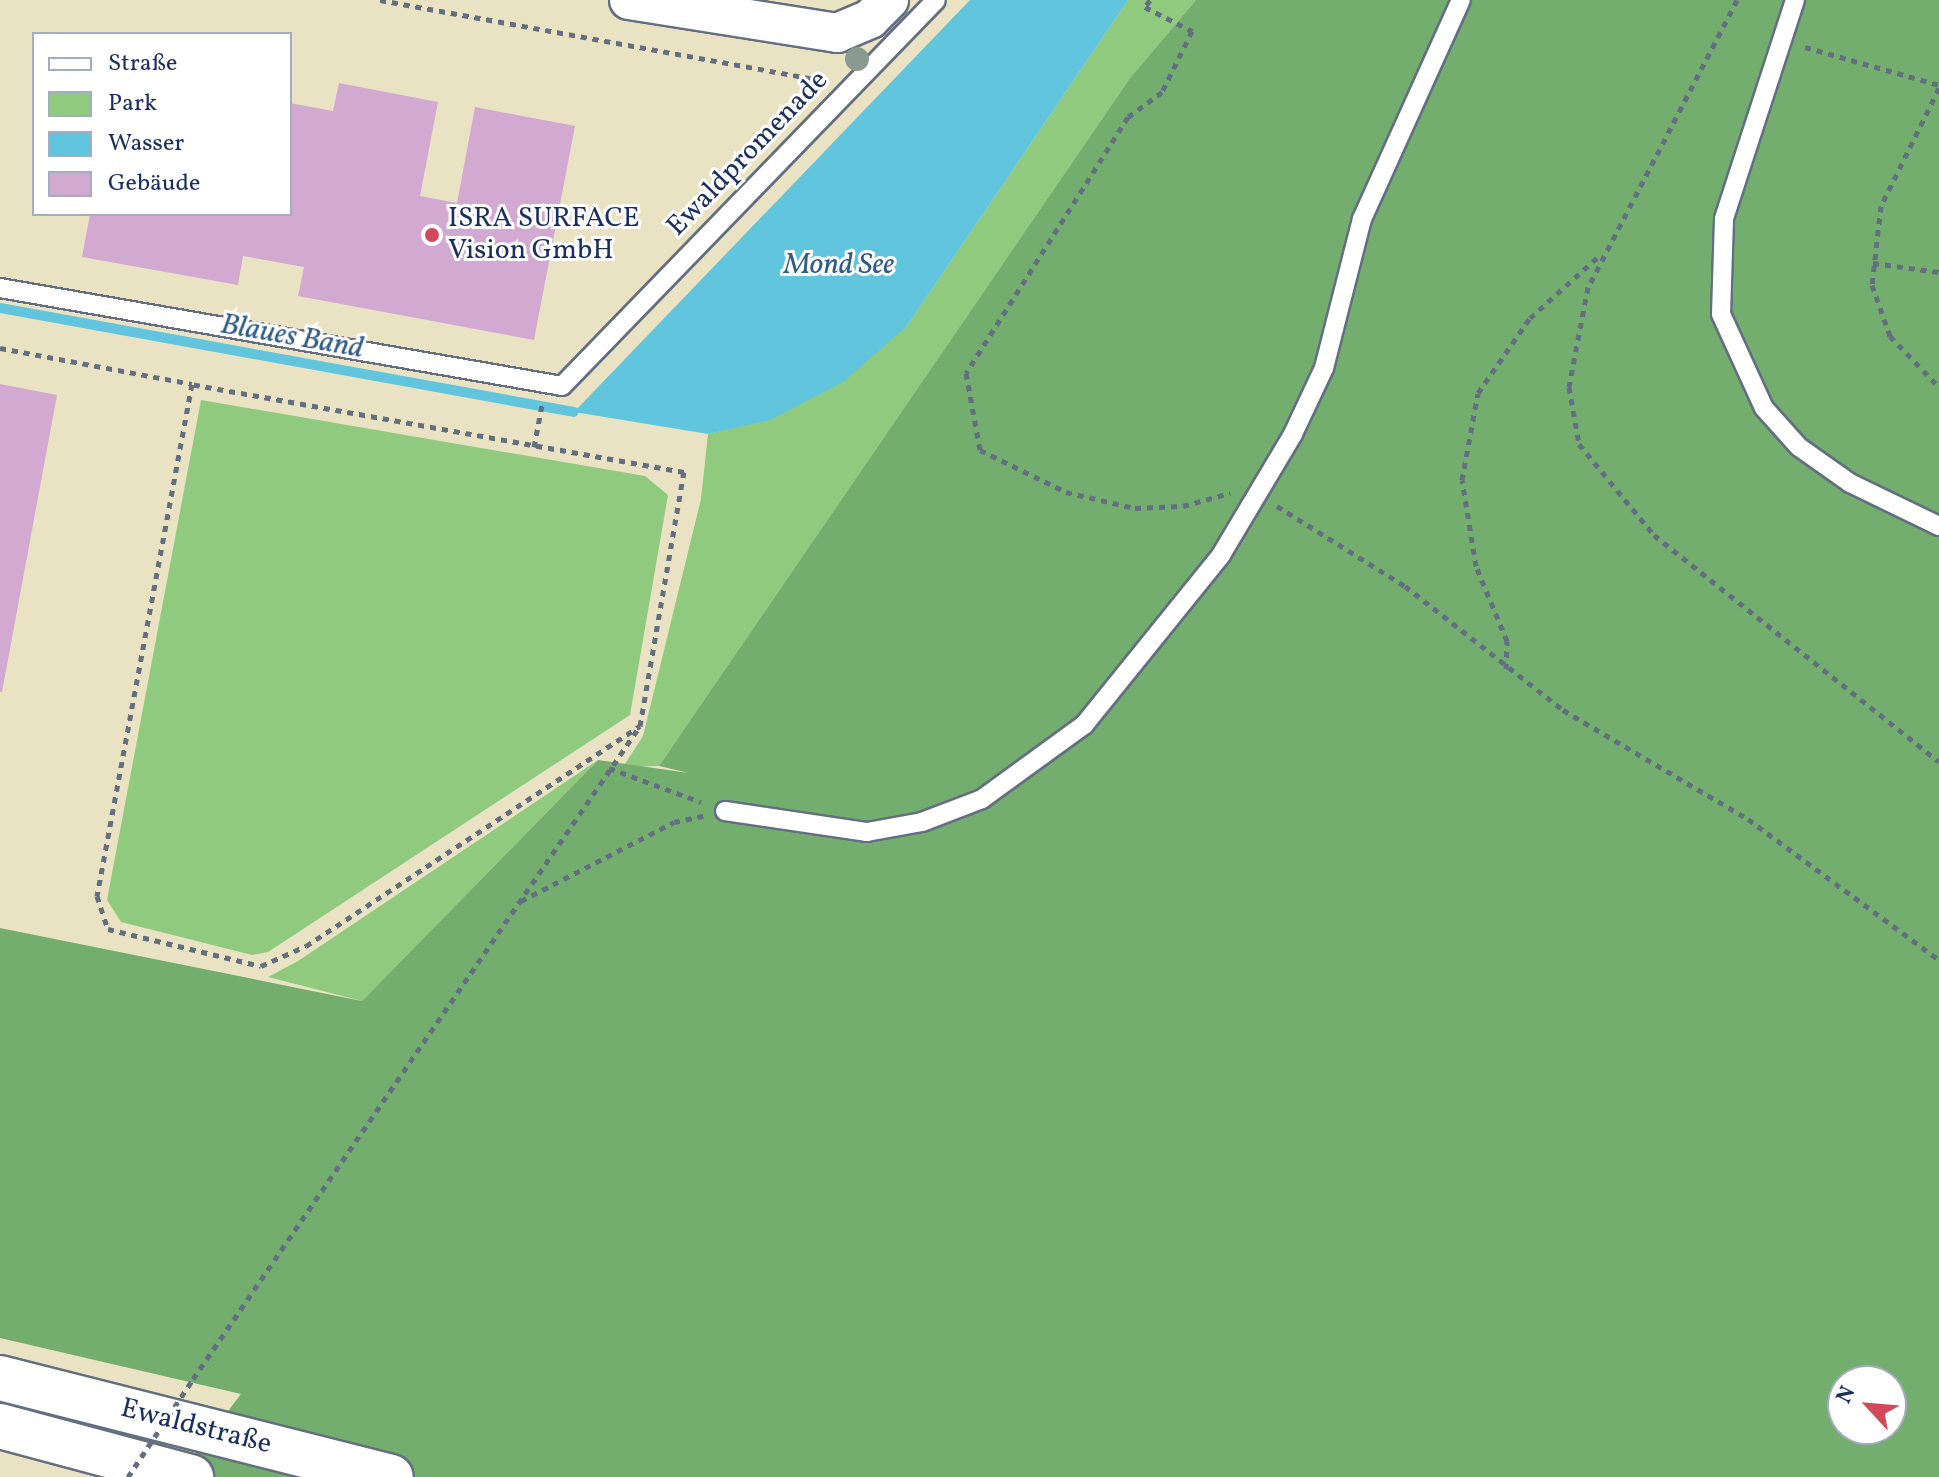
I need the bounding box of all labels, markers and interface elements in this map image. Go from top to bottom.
legend [32,32,292,216]
text: Straße [108,47,177,81]
street label: Ewaldpromenade [661,64,835,244]
text: Park [108,87,157,121]
text: Wasser [108,127,184,161]
text: Gebäude [108,167,200,201]
place label: ISRA SURFACE Vision GmbH [448,202,640,268]
marker: ISRA SURFACE Vision GmbH [423,226,441,244]
water label: Mond See [784,247,894,283]
water label: Blaues Band [218,307,366,367]
north arrow [1827,1365,1907,1445]
text: N [1829,1381,1864,1409]
street label: Ewaldstraße [117,1392,275,1462]

